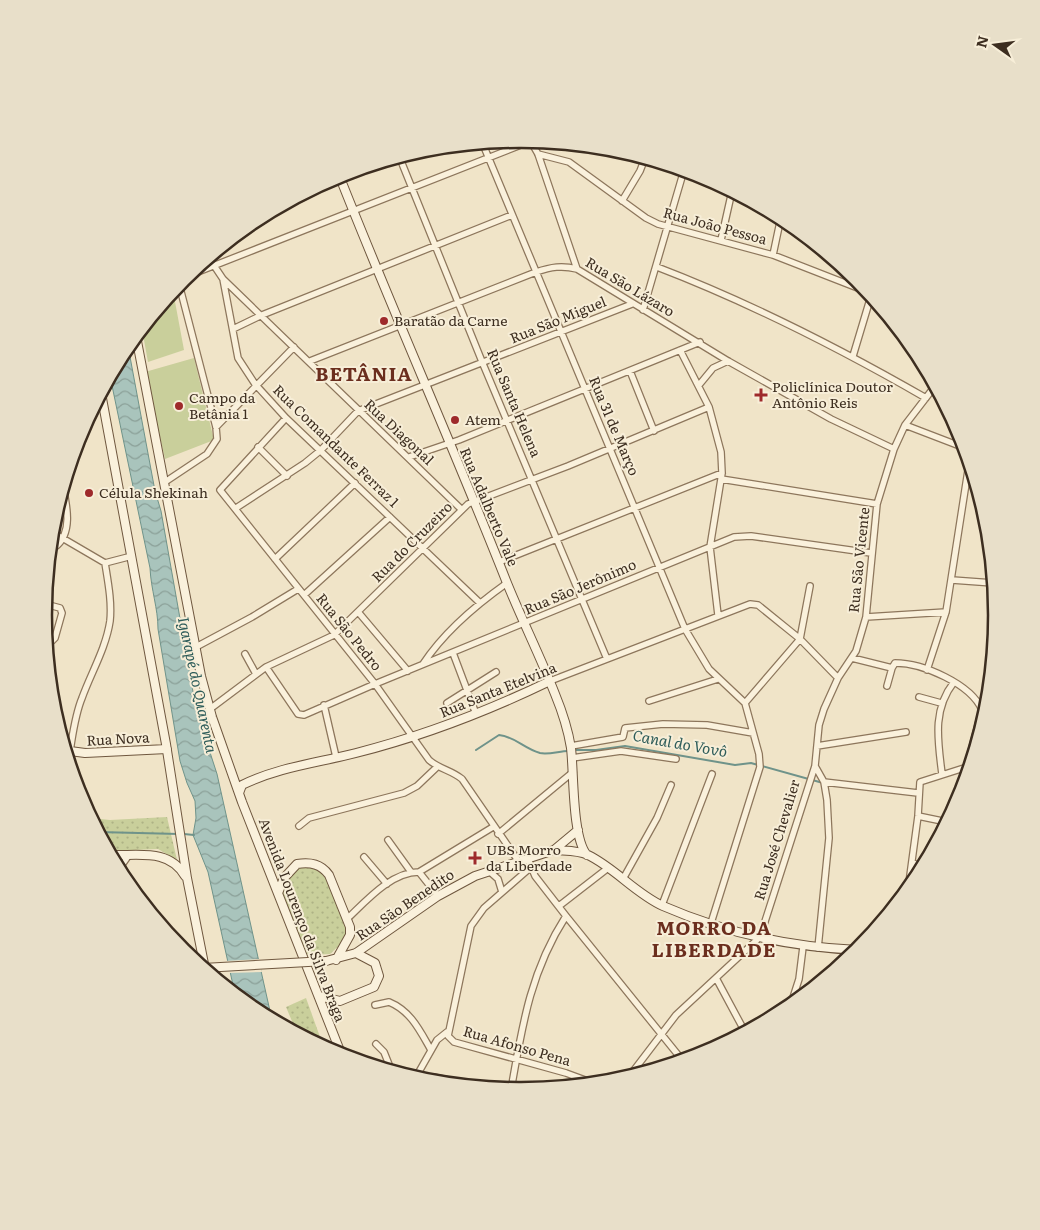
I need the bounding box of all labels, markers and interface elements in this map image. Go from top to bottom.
north arrow [970,20,1020,70]
text: N [970,33,993,50]
street label: Rua João Pessoa [661,202,770,249]
street label: Rua São Lázaro [582,252,679,321]
street label: Rua São Miguel [506,291,609,348]
place label: Baratão da Carne [394,310,507,330]
marker: Baratão da Carne [378,315,390,327]
street label: Rua Santa Helena [483,345,547,460]
district label: BETÂNIA [315,359,413,387]
street label: Rua 31 de Março [585,373,645,478]
place label: Policlínica Doutor Antônio Reis [772,376,893,412]
street label: Rua Comandante Ferraz 1 [269,380,404,511]
place label: Campo da Betânia 1 [189,387,256,423]
marker: Policlínica Doutor Antônio Reis [754,388,768,402]
street label: Rua Diagonal [360,394,439,469]
marker: Campo da Betânia 1 [173,400,185,412]
place label: Atem [465,409,501,429]
marker: Atem [449,414,461,426]
street label: Rua Adalberto Vale [456,444,524,569]
place label: Célula Shekinah [99,482,208,502]
marker: Célula Shekinah [83,487,95,499]
street label: Rua do Cruzeiro [366,496,456,586]
street label: Rua São Vicente [843,506,873,614]
street label: Rua São Jerônimo [520,553,639,619]
street label: Rua São Pedro [312,588,387,674]
water label: Igarapé do Quarenta [173,614,224,755]
street label: Rua Santa Etelvina [436,656,559,722]
water label: Canal do Vovô [631,723,729,762]
street label: Rua Nova [86,726,151,750]
street label: Rua José Chevalier [748,777,804,902]
street label: Avenida Lourenço da Silva Braga [255,815,351,1025]
place label: UBS Morro da Liberdade [486,839,572,875]
marker: UBS Morro da Liberdade [468,851,482,865]
street label: Rua São Benedito [351,864,458,945]
district label: MORRO DA LIBERDADE [652,913,776,963]
street label: Rua Afonso Pena [461,1020,574,1070]

